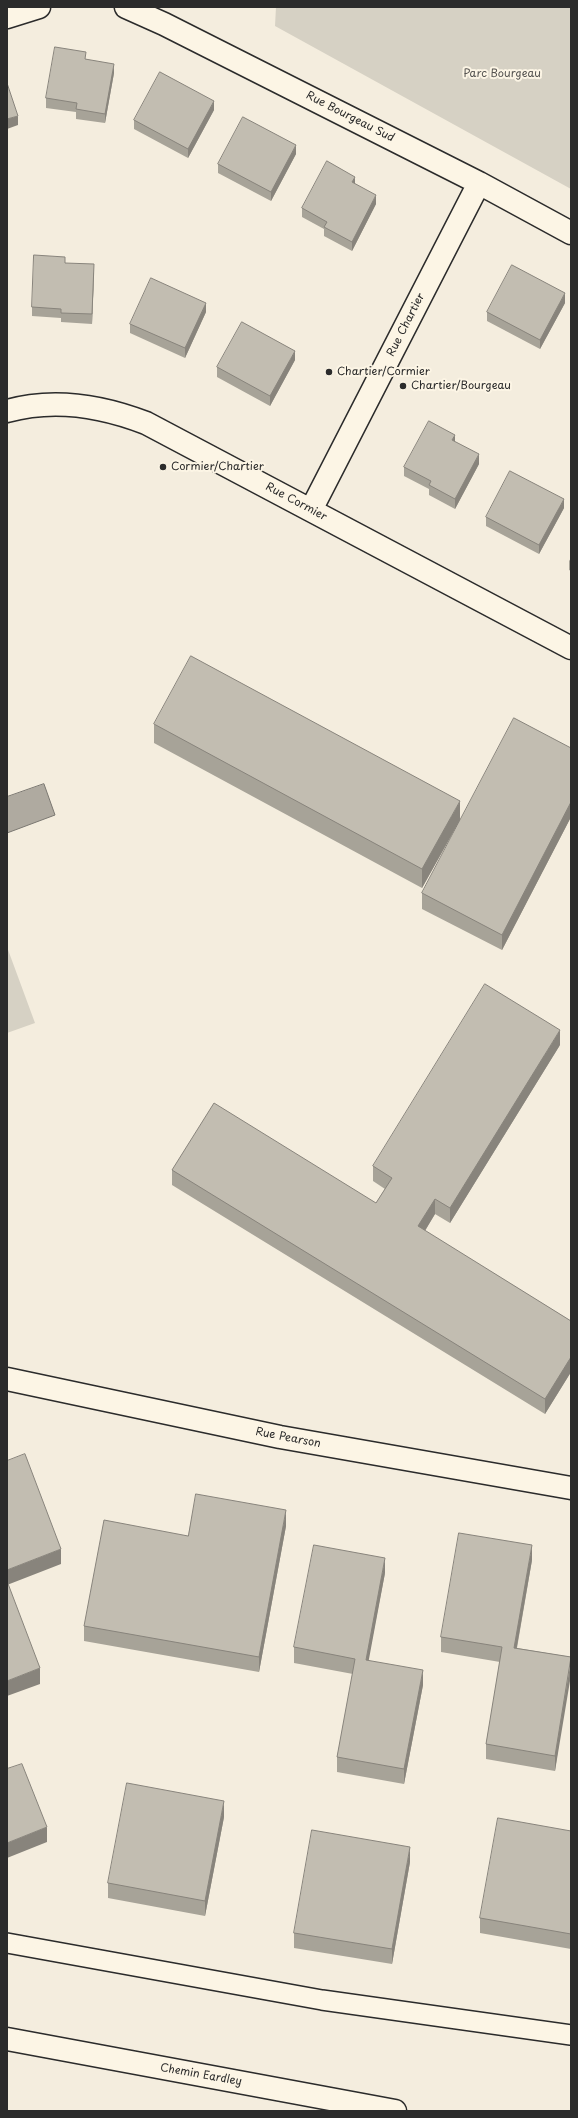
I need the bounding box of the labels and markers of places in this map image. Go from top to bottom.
place label: Chartier/Cormier [337,365,430,379]
marker: Chartier/Cormier [324,367,334,377]
place label: Chartier/Bourgeau [411,379,511,393]
marker: Chartier/Bourgeau [398,381,408,391]
place label: Cormier/Chartier [171,460,264,474]
marker: Cormier/Chartier [158,462,168,472]

